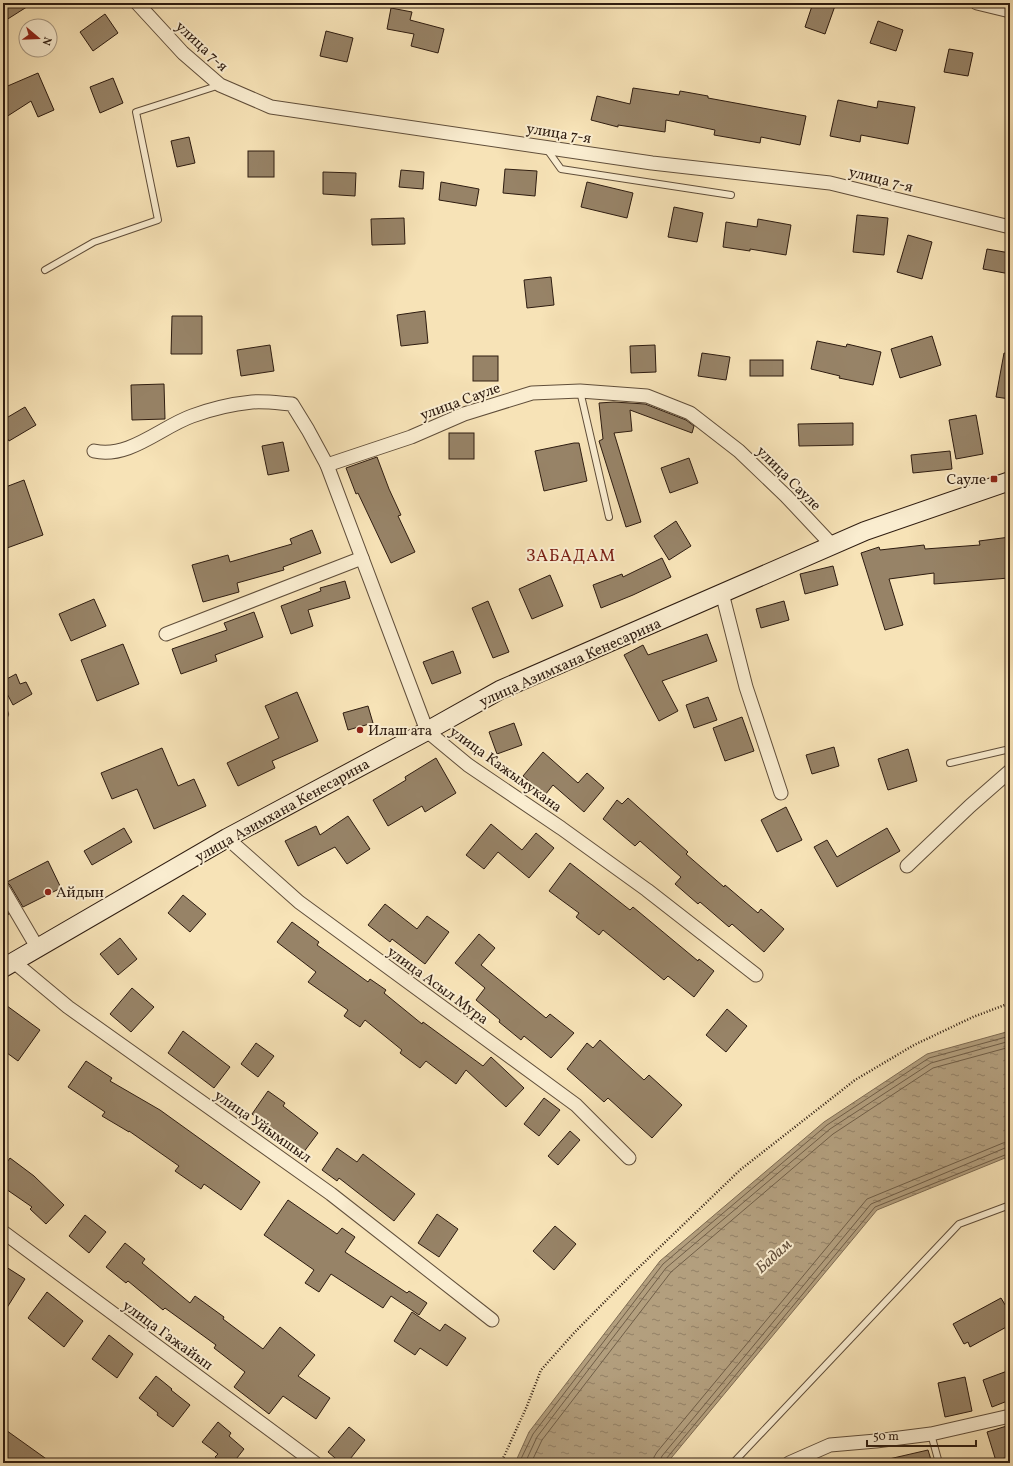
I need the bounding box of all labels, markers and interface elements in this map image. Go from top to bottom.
street label: улица 7-я [170,17,232,77]
north arrow [18,18,58,58]
text: N [38,35,54,47]
street label: улица 7-я [525,119,593,150]
street label: улица 7-я [846,162,915,199]
street label: улица Сауле [417,378,504,427]
street label: улица Сауле [751,442,825,516]
place label: Сауле [947,470,986,491]
marker: Сауле [989,474,999,484]
district label: ЗАБАДАМ [526,545,616,568]
street label: улица Азимхана Кенесарина [476,614,665,713]
place label: Илаш ата [368,721,432,742]
street label: улица Кажымукана [444,722,566,818]
marker: Илаш ата [355,725,365,735]
street label: улица Азимхана Кенесарина [191,754,374,868]
place label: Айдын [56,883,104,904]
marker: Айдын [43,887,53,897]
street label: улица Асыл Мура [382,942,492,1030]
street label: улица Уйымшыл [209,1086,315,1169]
water label: Бадам [751,1234,798,1279]
street label: улица Гажайып [117,1296,217,1376]
scale bar [867,1422,976,1448]
text: 50 m [873,1429,899,1445]

